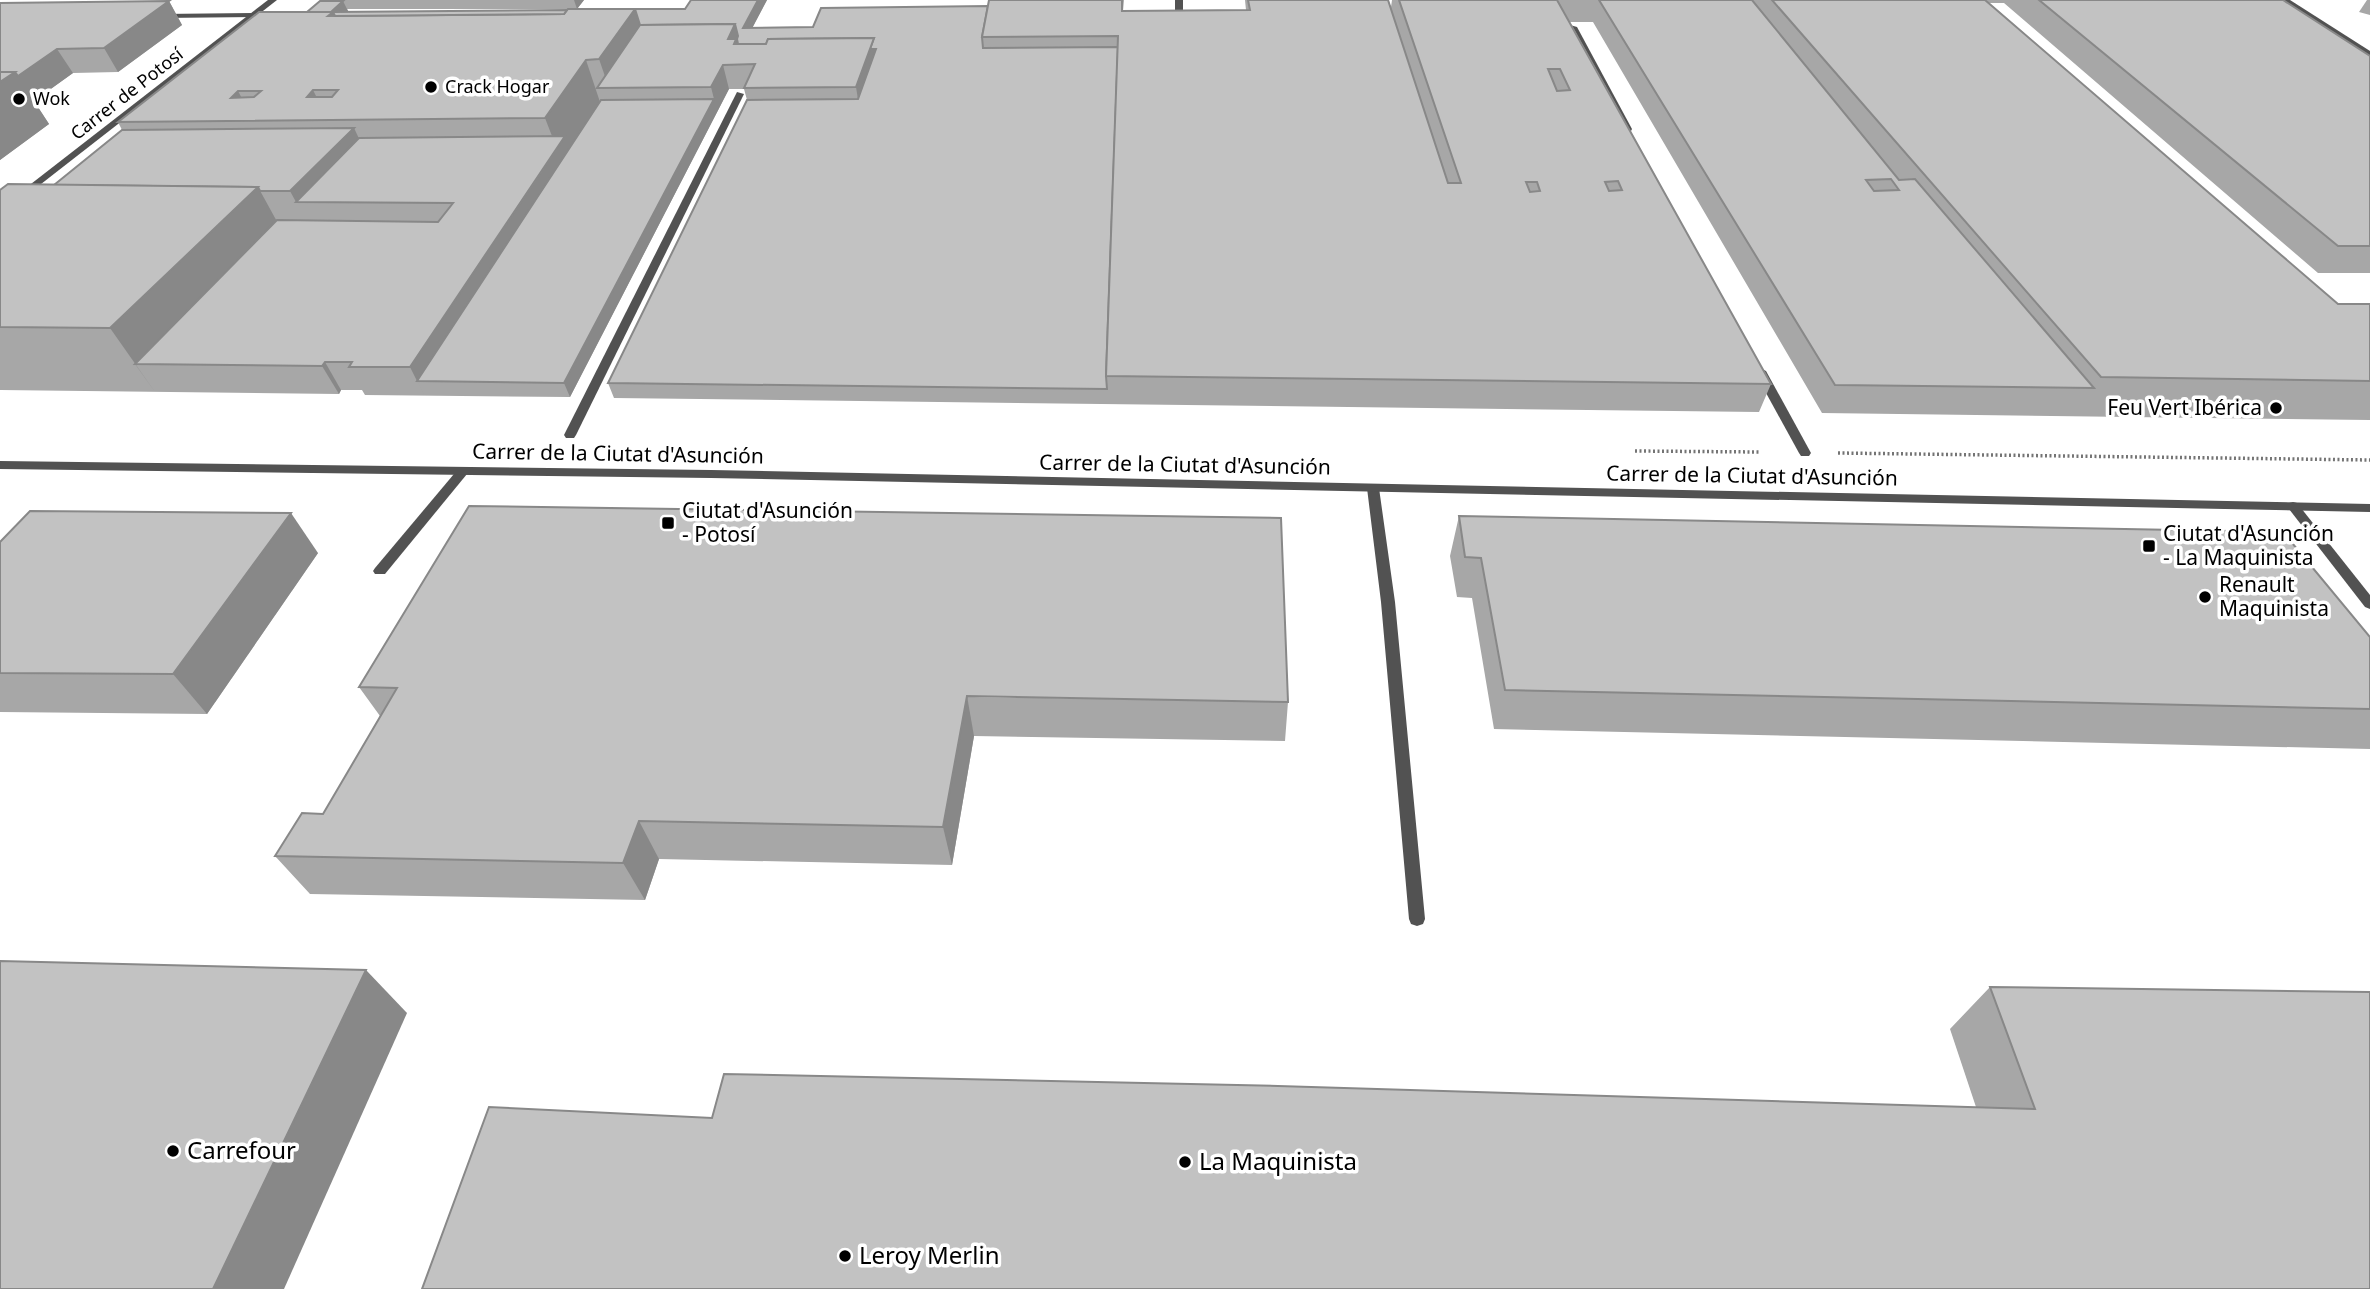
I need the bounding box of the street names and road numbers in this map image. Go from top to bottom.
street label: Carrer de Potosí [65,41,188,145]
street label: Carrer de la Ciutat d'Asunción [472,436,764,470]
street label: Carrer de la Ciutat d'Asunción [1039,447,1331,481]
street label: Carrer de la Ciutat d'Asunción [1606,458,1898,492]

